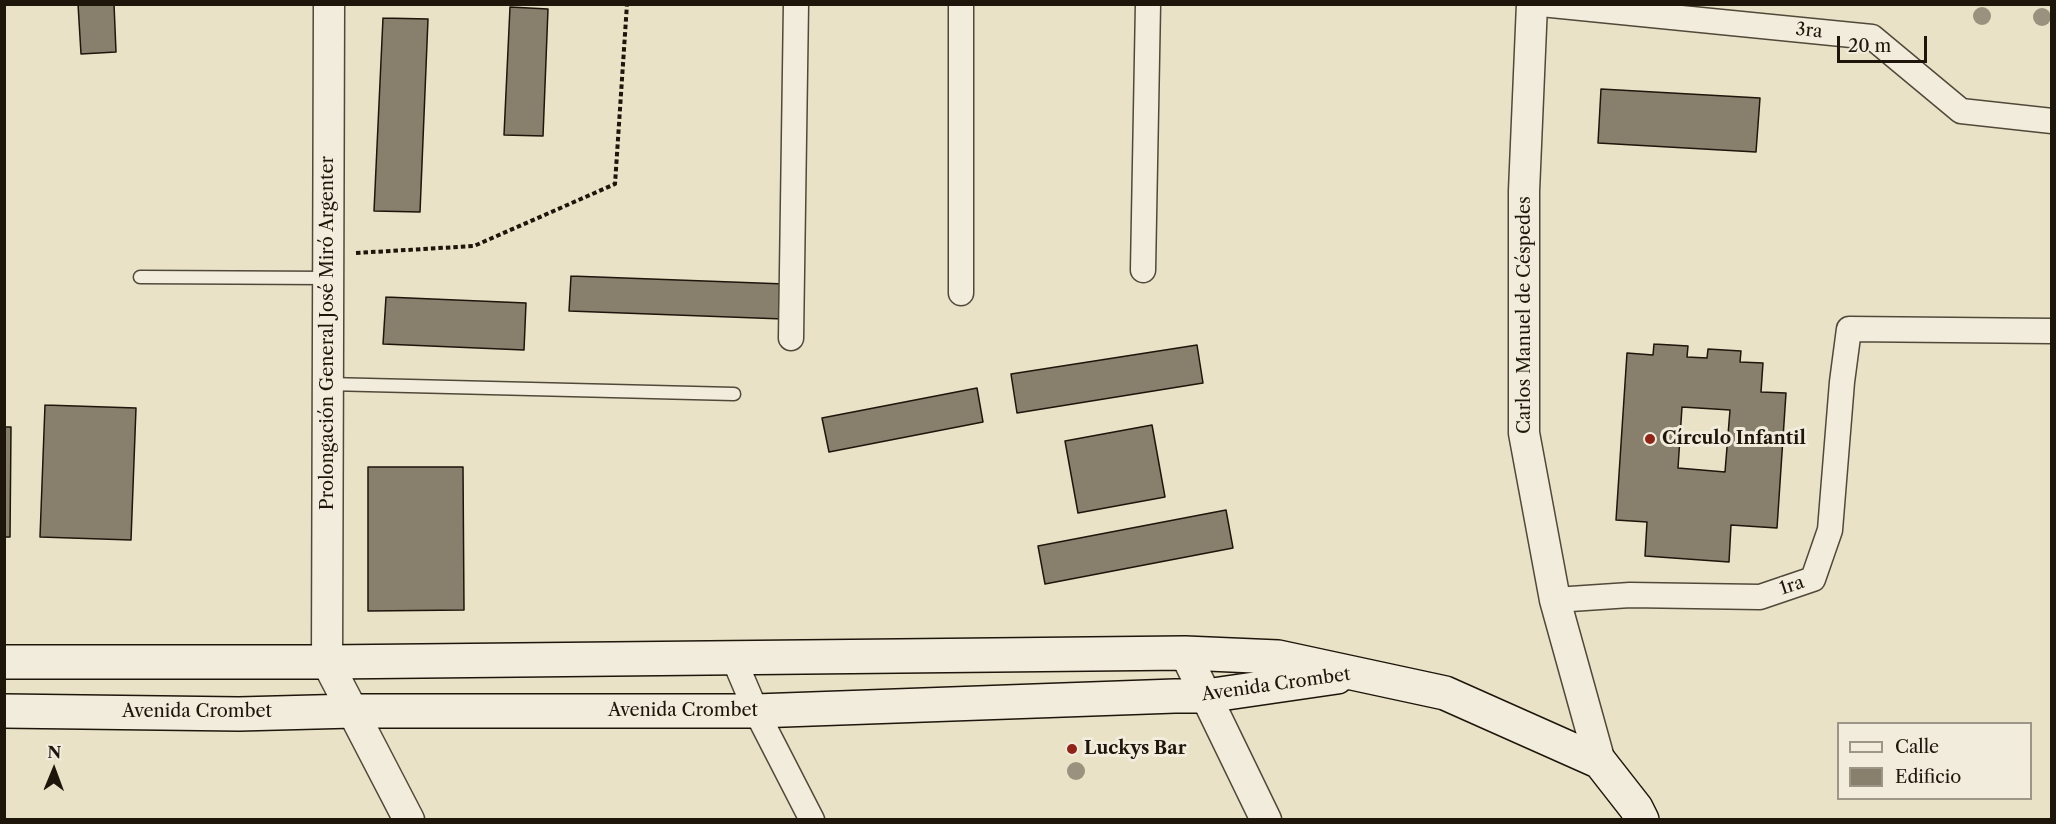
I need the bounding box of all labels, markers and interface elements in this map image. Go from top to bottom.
street label: 3ra [1794,19,1824,43]
scale bar [1840,24,1930,62]
text: 20 m [1848,35,1891,57]
street label: Prolongación General José Miró Argenter [317,156,339,510]
street label: Carlos Manuel de Céspedes [1514,196,1536,434]
place label: Círculo Infantil [1662,428,1806,450]
marker: Círculo Infantil [1643,432,1657,446]
street label: 1ra [1777,572,1807,600]
street label: Avenida Crombet [1200,664,1352,706]
street label: Avenida Crombet [608,700,758,722]
street label: Avenida Crombet [122,701,272,723]
legend [1837,722,2032,800]
text: Calle [1895,736,1939,758]
place label: Luckys Bar [1084,738,1186,760]
north arrow [24,740,84,800]
text: N [47,742,61,762]
marker: Luckys Bar [1065,742,1079,756]
text: Edificio [1895,766,1961,788]

